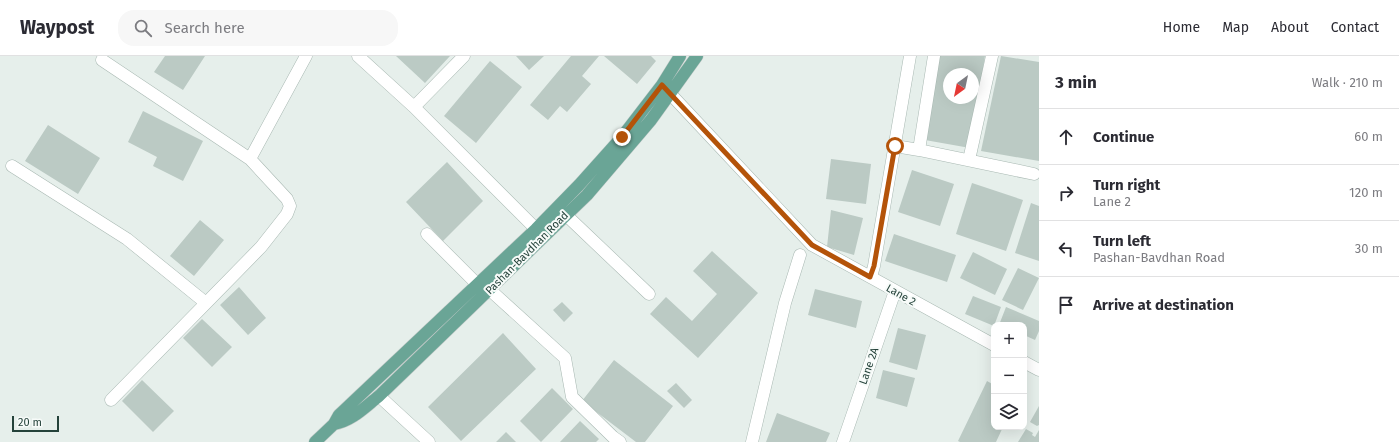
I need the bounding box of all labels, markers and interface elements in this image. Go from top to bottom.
search box [118,10,398,46]
text: Waypost [20,16,94,39]
icon: search [132,17,154,39]
text: Search here [164,19,245,37]
text: Home [1163,19,1200,36]
text: Map [1222,19,1249,36]
text: About [1271,19,1309,36]
text: Contact [1331,19,1379,36]
north arrow [943,68,979,104]
text: 3 min [1055,72,1097,93]
text: Walk · 210 m [1312,75,1383,90]
icon: ahead [1055,126,1077,148]
route end [613,128,631,146]
text: Continue [1093,128,1154,146]
text: 60 m [1354,129,1383,144]
route start [886,137,904,155]
text: Turn right [1093,176,1160,194]
icon: right [1055,182,1077,204]
text: 120 m [1349,185,1383,200]
text: Lane 2 [1093,194,1131,209]
street label: Pashan-Bavdhan Road [483,209,571,297]
text: Turn left [1093,232,1151,250]
icon: left [1055,238,1077,260]
text: 30 m [1355,241,1383,256]
text: Pashan-Bavdhan Road [1093,250,1225,265]
street label: Lane 2 [884,282,918,308]
icon: arrive [1055,294,1077,316]
text: Arrive at destination [1093,296,1234,314]
map controls [991,322,1027,430]
button: + [991,322,1027,358]
street label: Lane 2A [857,345,882,386]
button: − [991,358,1027,394]
button: layers [991,394,1027,430]
scale bar [12,414,59,433]
text: 20 m [18,416,42,429]

